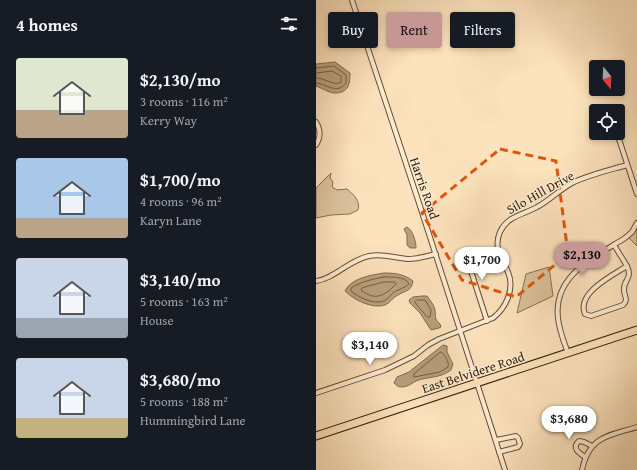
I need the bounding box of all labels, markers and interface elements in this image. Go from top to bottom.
text: 4 homes [16,12,78,37]
chip: Buy [328,12,378,48]
chip: Rent [386,12,442,48]
chip: Filters [450,12,515,48]
icon: filters [278,13,300,35]
north arrow [589,60,625,96]
map controls [589,60,625,140]
text: $2,130/mo [140,67,221,92]
icon: home [48,74,96,122]
text: 3 rooms · 116 m² [140,92,228,111]
button: locate [589,104,625,140]
text: Kerry Way [140,111,197,130]
street label: Harris Road [405,155,444,222]
street label: Silo Hill Drive [503,166,578,219]
text: $1,700/mo [140,167,221,192]
icon: home [48,174,96,222]
text: 4 rooms · 96 m² [140,192,222,211]
text: Karyn Lane [140,211,202,230]
pin: $2,130 [549,242,615,276]
text: $2,130 [563,245,601,264]
pin: $1,700 [449,247,515,281]
text: $1,700 [463,250,501,269]
text: $3,140/mo [140,267,221,292]
icon: home [48,274,96,322]
text: 5 rooms · 163 m² [140,292,228,311]
text: House [140,311,174,330]
pin: $3,140 [337,332,403,366]
text: $3,140 [351,335,389,354]
street label: East Belvidere Road [419,347,527,398]
text: $3,680/mo [140,367,221,392]
icon: home [48,374,96,422]
text: 5 rooms · 188 m² [140,392,228,411]
pin: $3,680 [536,406,602,440]
text: $3,680 [550,409,588,428]
text: Hummingbird Lane [140,411,246,430]

